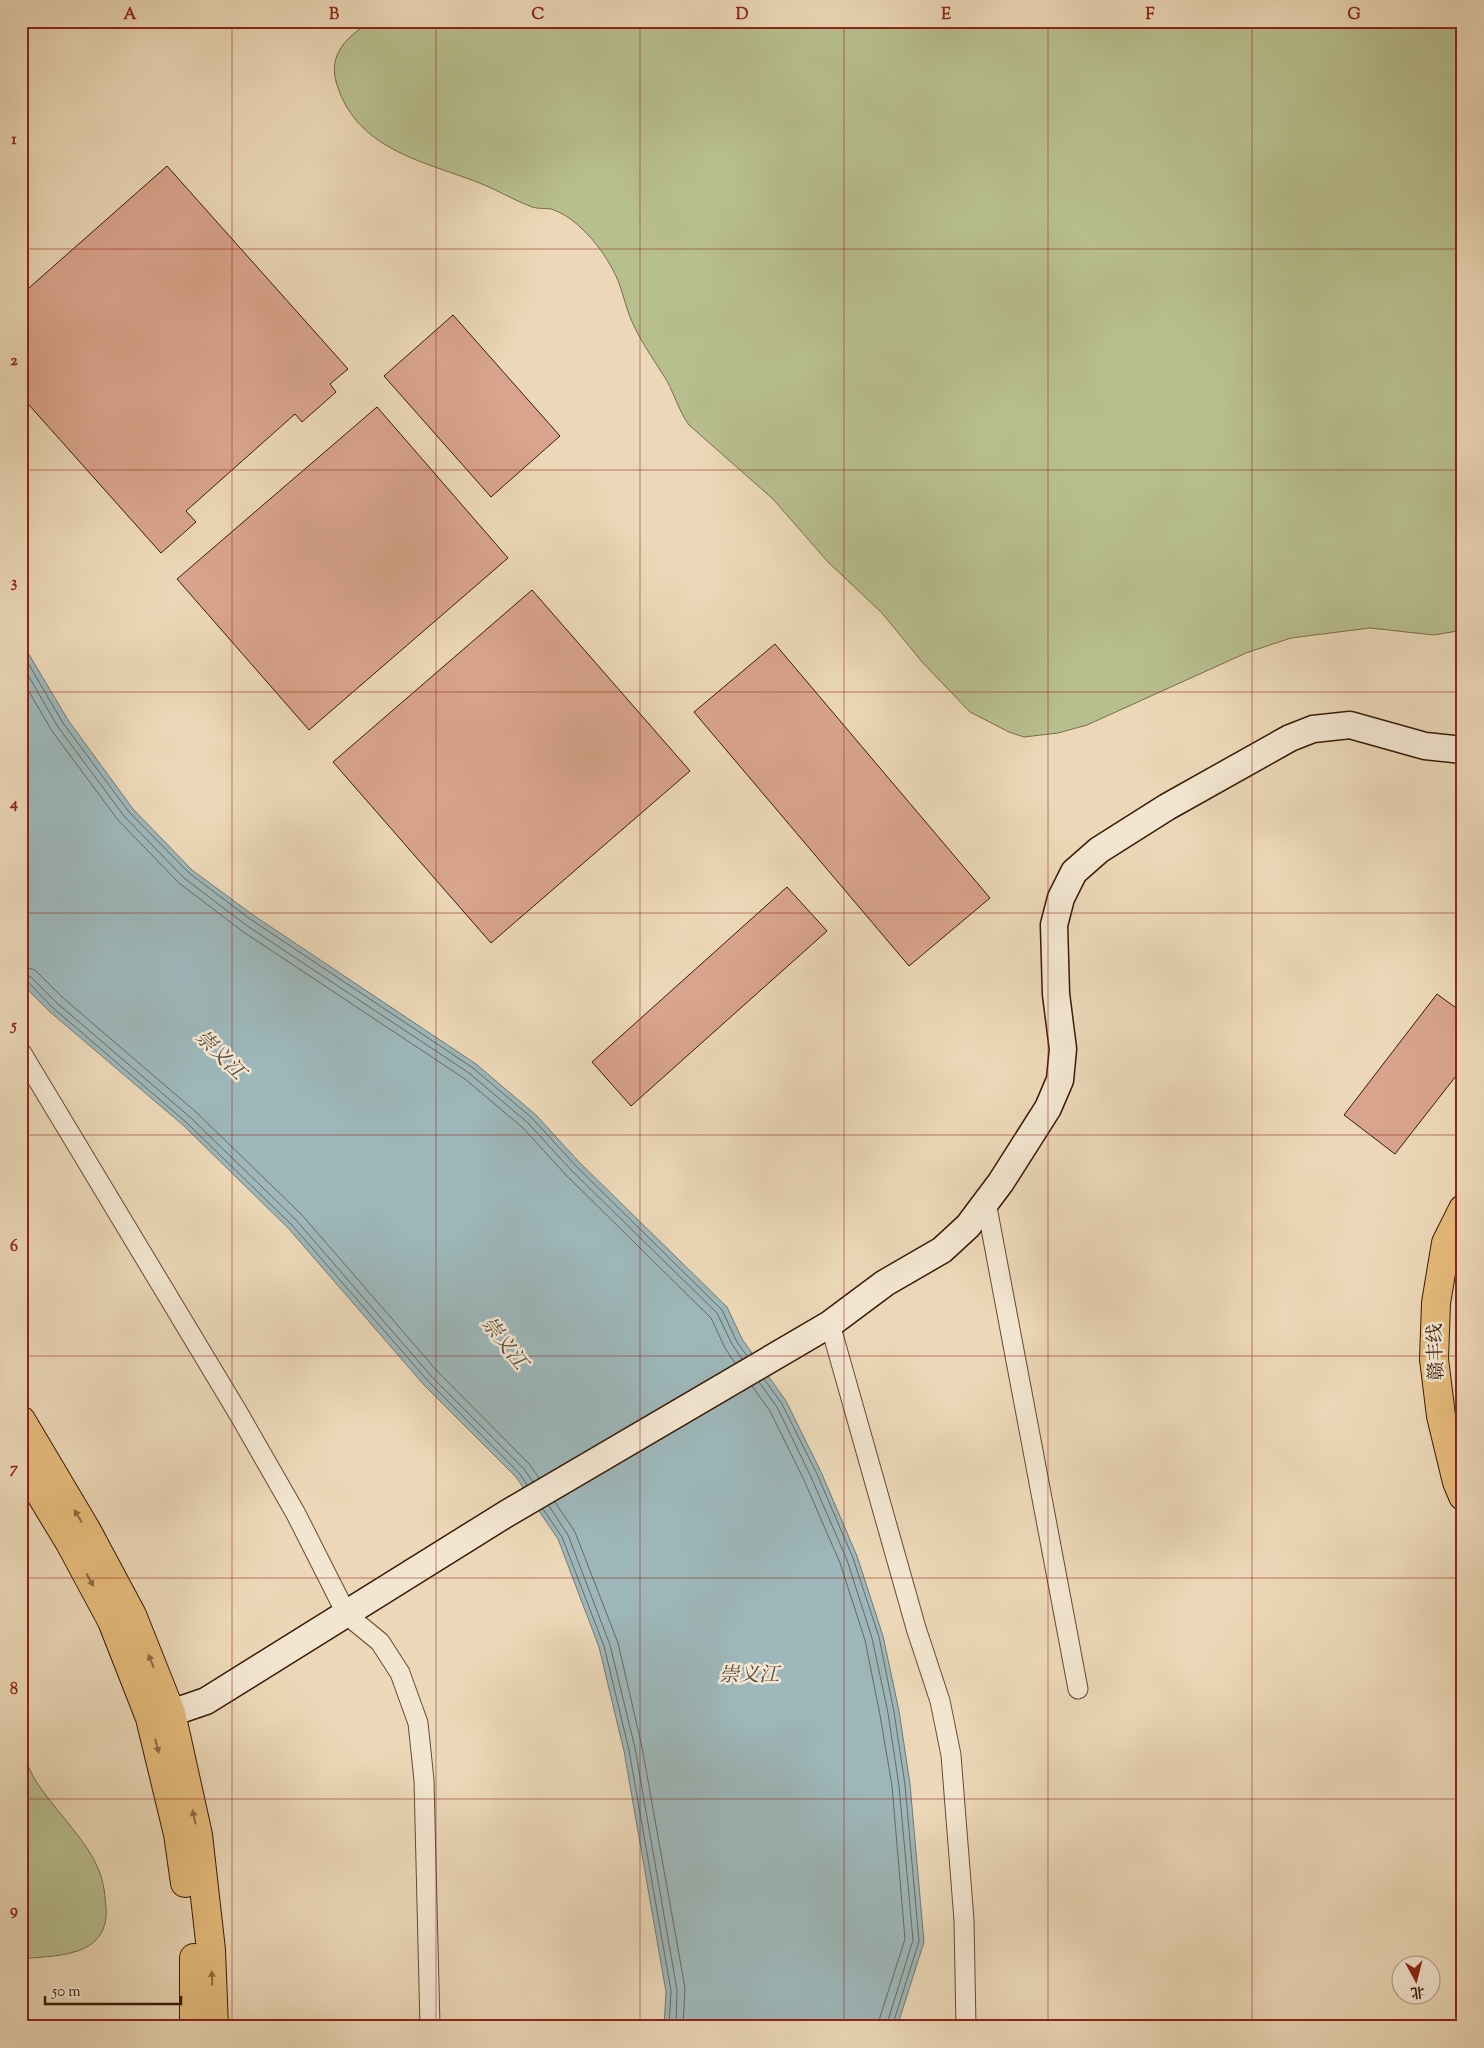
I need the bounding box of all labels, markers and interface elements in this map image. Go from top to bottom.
text: A [124,4,137,27]
text: B [329,4,339,27]
text: C [532,4,545,27]
text: D [736,4,749,27]
text: E [941,4,951,27]
text: F [1146,4,1155,27]
text: G [1347,4,1361,27]
text: 1 [11,129,17,152]
text: 2 [10,350,18,373]
text: 3 [11,572,18,595]
text: 4 [9,793,18,816]
text: 5 [9,1015,17,1038]
water label: 崇义江 [188,1025,253,1090]
text: 6 [10,1236,18,1259]
water label: 崇义江 [473,1311,535,1379]
street label: 赣丰线 [1423,1323,1451,1381]
text: 7 [10,1458,19,1481]
one-way arrow [74,1509,83,1522]
one-way arrow [86,1572,94,1587]
one-way arrow [146,1654,154,1668]
water label: 崇义江 [719,1662,782,1691]
text: 8 [10,1679,18,1702]
one-way arrow [153,1739,161,1754]
one-way arrow [190,1809,198,1824]
text: 9 [10,1900,18,1923]
north arrow [1392,1956,1442,2006]
one-way arrow [208,1970,216,1986]
scale bar [45,1973,181,2005]
text: 北 [1409,1980,1426,2002]
text: 50 m [51,1982,81,2003]

